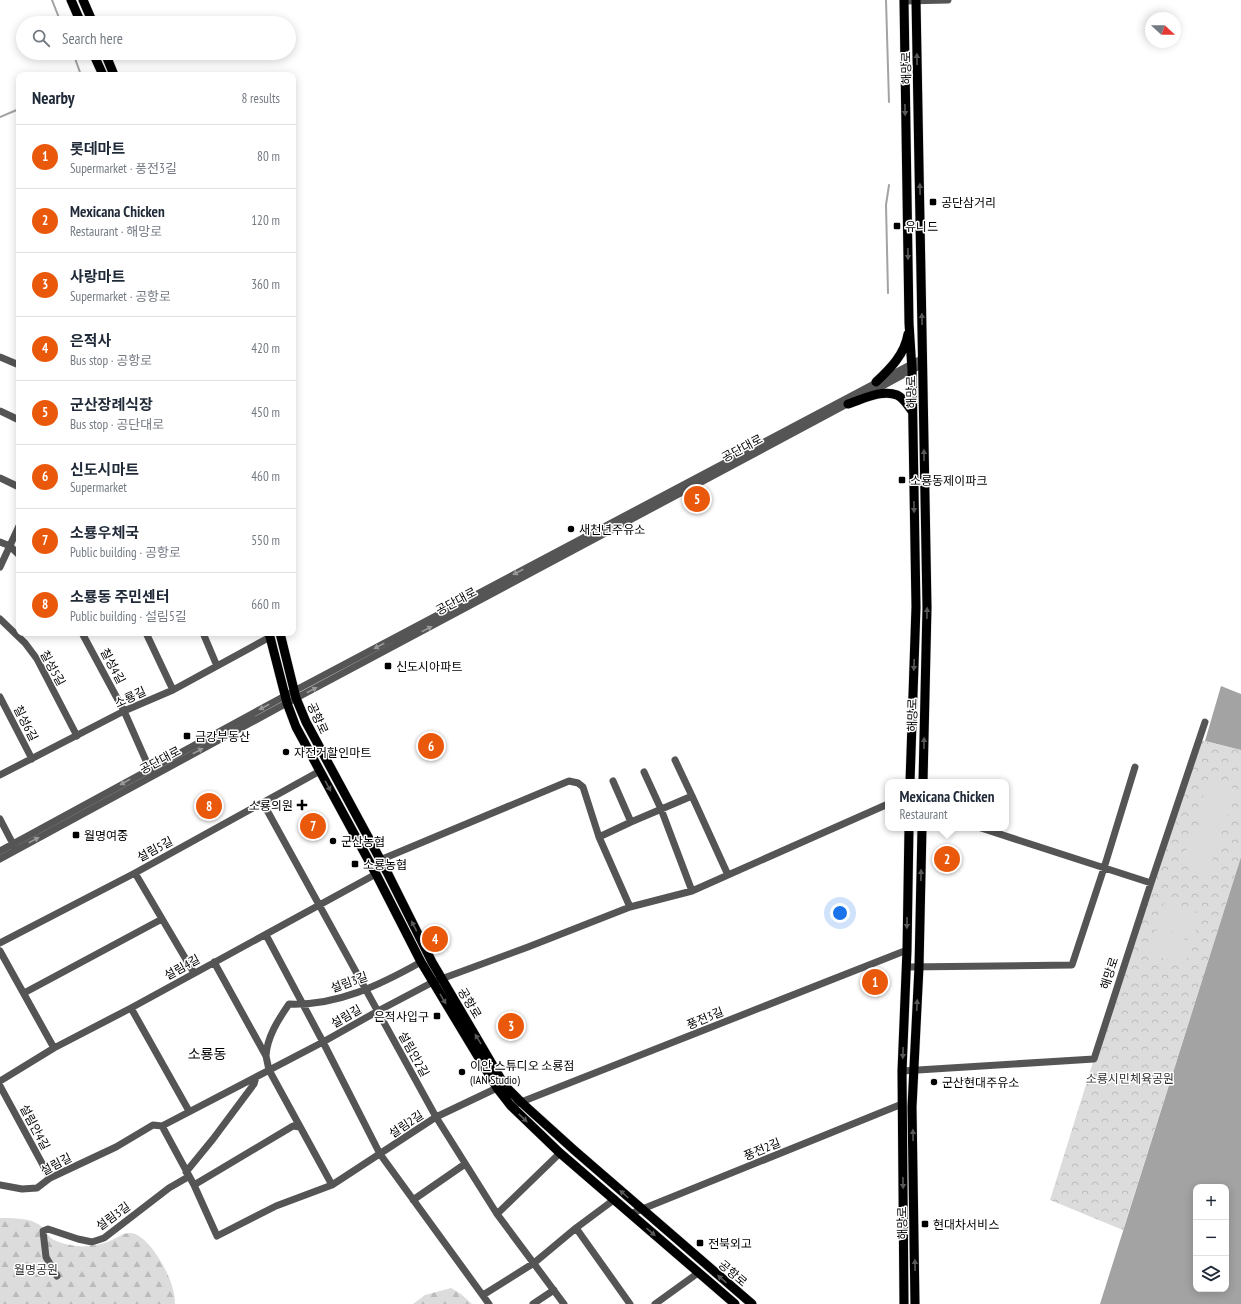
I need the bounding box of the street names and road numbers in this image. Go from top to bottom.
street label: 해망로 [898,51,914,85]
street label: 해망로 [903,375,919,409]
street label: 공단대로 [719,431,765,465]
street label: 공단대로 [433,584,479,618]
street label: 칠성4길 [97,645,129,687]
street label: 칠성5길 [37,648,69,688]
street label: 소룡길 [112,683,148,711]
street label: 해망로 [904,698,920,732]
street label: 공항로 [304,700,332,736]
street label: 칠성6길 [11,702,41,744]
street label: 공단대로 [137,743,183,777]
street label: 설림5길 [134,833,176,865]
street label: 설림4길 [162,951,202,983]
street label: 해망로 [1097,955,1121,991]
street label: 설림3길 [328,968,370,996]
street label: 공항로 [455,985,485,1021]
street label: 설림길 [328,1001,364,1031]
street label: 풍전3길 [684,1004,726,1032]
street label: 설림안2길 [395,1029,433,1079]
street label: 설림안4길 [17,1102,53,1152]
street label: 설림2길 [386,1107,426,1141]
street label: 풍전2길 [741,1135,783,1163]
street label: 설림길 [38,1150,74,1178]
street label: 설림3길 [93,1199,133,1233]
street label: 해망로 [894,1206,910,1240]
street label: 공항로 [715,1257,751,1289]

